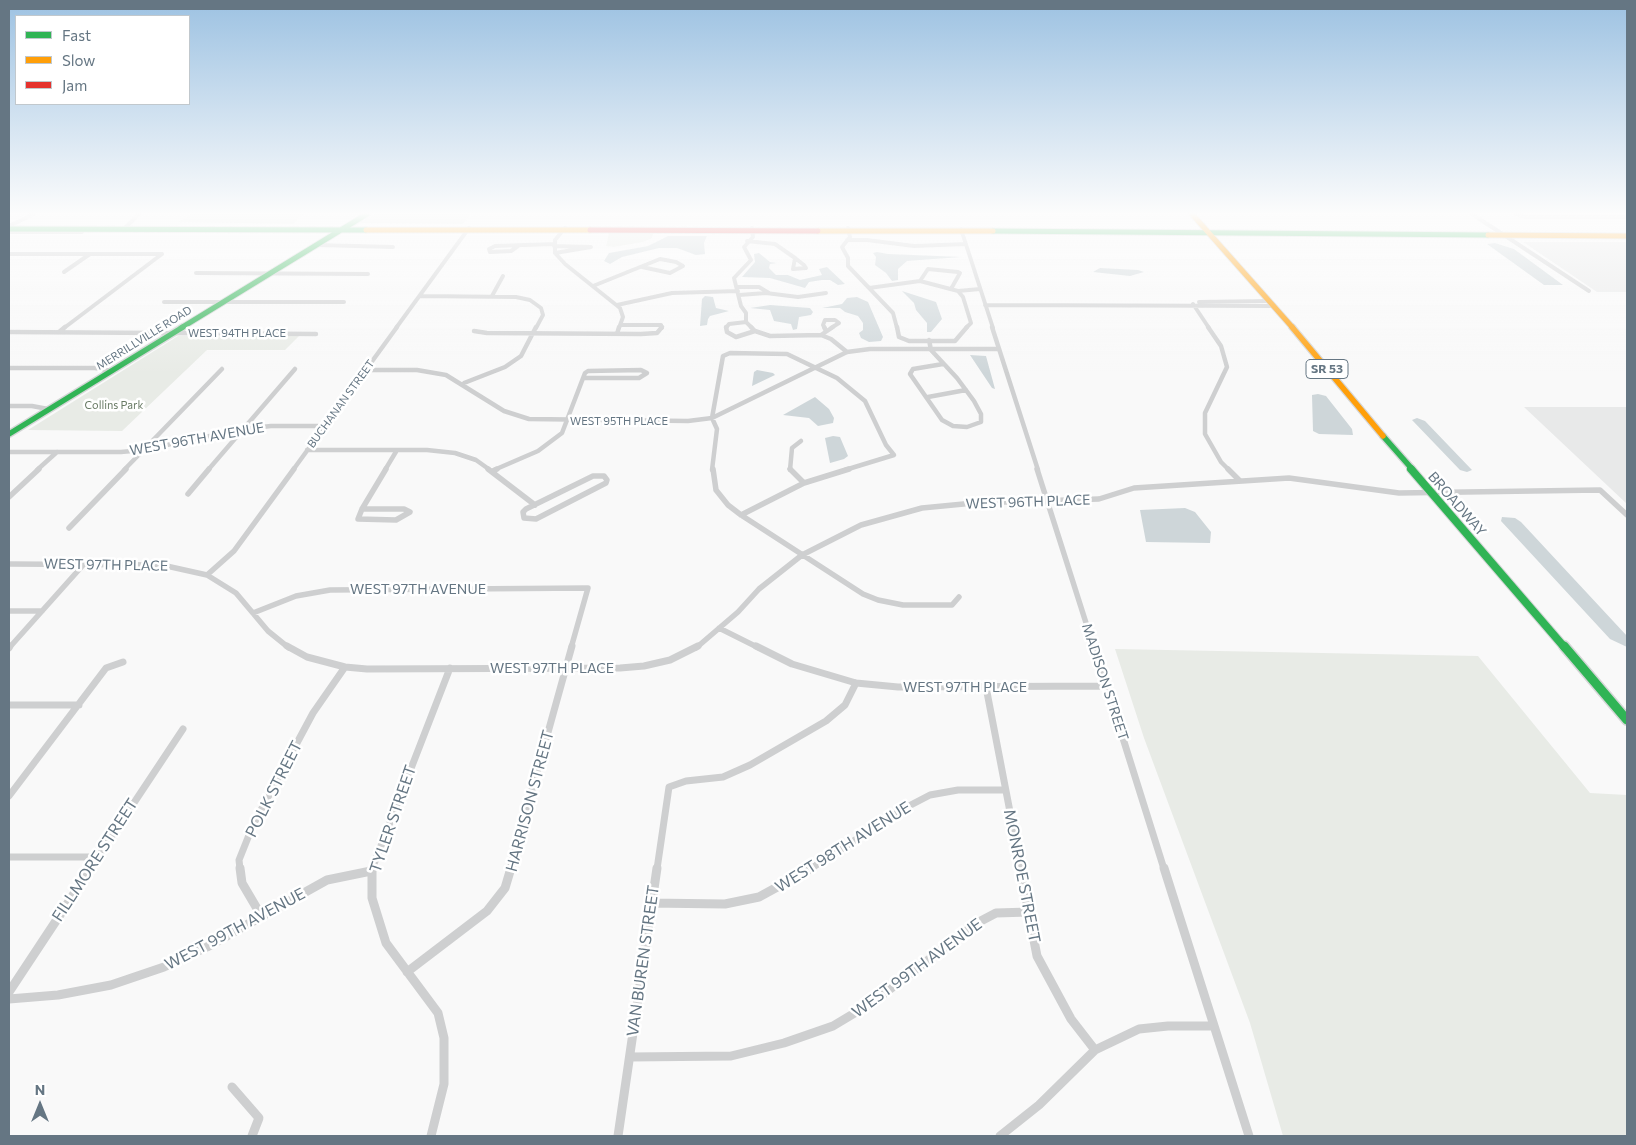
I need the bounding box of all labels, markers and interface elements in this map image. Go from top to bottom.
legend [15,15,190,105]
text: Fast [62,26,91,44]
text: Slow [62,51,95,69]
text: Jam [62,76,87,94]
street label: MERRILLVILLE ROAD [94,303,194,373]
street label: WEST 94TH PLACE [188,326,286,340]
street label: BUCHANAN STREET [305,357,377,451]
road number: SR 53 [1306,359,1348,378]
park label: Collins Park [85,398,143,412]
street label: WEST 95TH PLACE [570,414,668,428]
street label: WEST 96TH AVENUE [128,419,266,459]
street label: BROADWAY [1425,468,1489,540]
street label: WEST 96TH PLACE [965,491,1091,513]
street label: WEST 97TH PLACE [44,556,168,574]
street label: WEST 97TH AVENUE [350,581,486,597]
street label: MADISON STREET [1078,621,1132,743]
street label: WEST 97TH PLACE [490,660,614,676]
street label: WEST 97TH PLACE [903,679,1027,695]
street label: HARRISON STREET [502,728,558,874]
street label: POLK STREET [242,738,306,840]
street label: TYLER STREET [366,763,420,875]
street label: FILLMORE STREET [48,795,142,925]
street label: WEST 98TH AVENUE [772,797,914,897]
street label: MONROE STREET [1000,808,1044,944]
street label: WEST 99TH AVENUE [162,884,308,974]
street label: VAN BUREN STREET [623,884,663,1038]
street label: WEST 99TH AVENUE [848,914,986,1022]
north arrow [15,1080,65,1130]
text: N [35,1081,45,1098]

